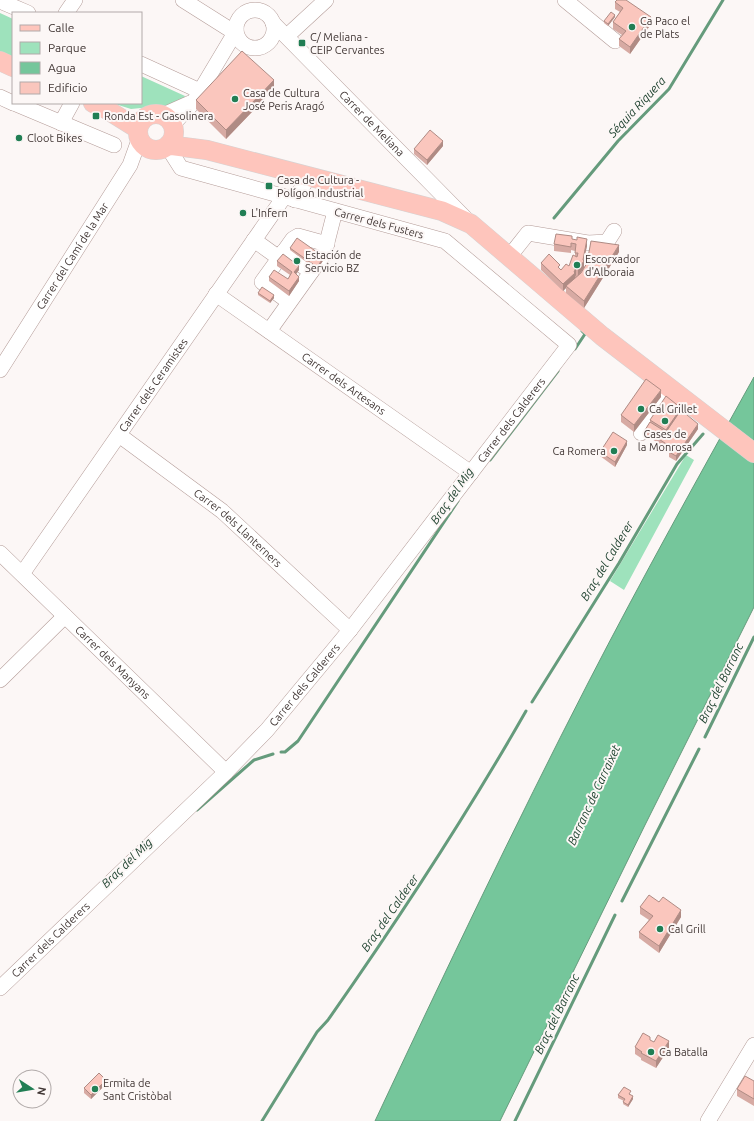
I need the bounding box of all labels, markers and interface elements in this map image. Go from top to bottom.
legend [12,12,142,104]
place label: Ca Paco el de Plats [640,15,690,40]
text: Calle [48,21,74,34]
marker: Ca Paco el de Plats [627,22,637,32]
place label: C/ Meliana - CEIP Cervantes [310,31,385,56]
marker: C/ Meliana - CEIP Cervantes [297,38,307,48]
text: Parque [48,41,86,54]
text: Agua [48,61,76,74]
water label: Séquia Riquera [605,73,668,140]
text: Edificio [48,81,88,94]
place label: Casa de Cultura José Peris Aragó [243,87,325,112]
street label: Carrer de Meliana [337,88,407,159]
marker: Casa de Cultura José Peris Aragó [230,94,240,104]
place label: Ronda Est - Gasolinera [104,110,214,122]
marker: Ronda Est - Gasolinera [91,111,101,121]
place label: Cloot Bikes [27,132,82,144]
marker: Cloot Bikes [14,133,24,143]
place label: Casa de Cultura - Polígon Industrial [277,174,363,199]
marker: Casa de Cultura - Polígon Industrial [264,181,274,191]
street label: Carrer del Camí de la Mar [34,200,111,312]
street label: Carrer dels Fusters [333,205,425,241]
place label: L'Infern [251,207,288,219]
marker: L'Infern [238,208,248,218]
place label: Estación de Servicio BZ [305,249,361,274]
place label: Escorxador d'Alboraia [585,253,641,278]
marker: Estación de Servicio BZ [292,256,302,266]
marker: Escorxador d'Alboraia [572,260,582,270]
street label: Carrer dels Ceramistes [117,336,190,434]
street label: Carrer dels Artesans [300,350,388,417]
street label: Carrer dels Calderers [475,375,548,465]
place label: Cal Grillet [649,403,698,415]
marker: Cal Grillet [636,404,646,414]
marker: Cases de la Monrosa [660,416,670,426]
place label: Cases de la Monrosa [638,428,692,453]
place label: Ca Romera [552,445,606,457]
marker: Ca Romera [609,446,619,456]
water label: Braç del Mig [428,465,476,526]
street label: Carrer dels Llanterners [192,486,284,570]
water label: Braç del Calderer [578,518,636,603]
street label: Carrer dels Manyans [73,623,153,701]
water label: Braç del Barranc [696,640,746,725]
street label: Carrer dels Calderers [267,641,342,728]
water label: Barranc de Carraixet [565,743,623,847]
water label: Braç del Mig [99,835,155,890]
water label: Braç del Calderer [358,872,421,954]
street label: Carrer dels Calderers [9,899,92,980]
place label: Cal Grill [668,923,706,935]
marker: Cal Grill [655,924,665,934]
water label: Braç del Barranc [532,971,582,1056]
place label: Ca Batalla [659,1046,708,1058]
marker: Ca Batalla [646,1047,656,1057]
north arrow [12,1069,52,1109]
place label: Ermita de Sant Cristòbal [103,1077,172,1102]
marker: Ermita de Sant Cristòbal [90,1084,100,1094]
text: N [35,1086,49,1096]

